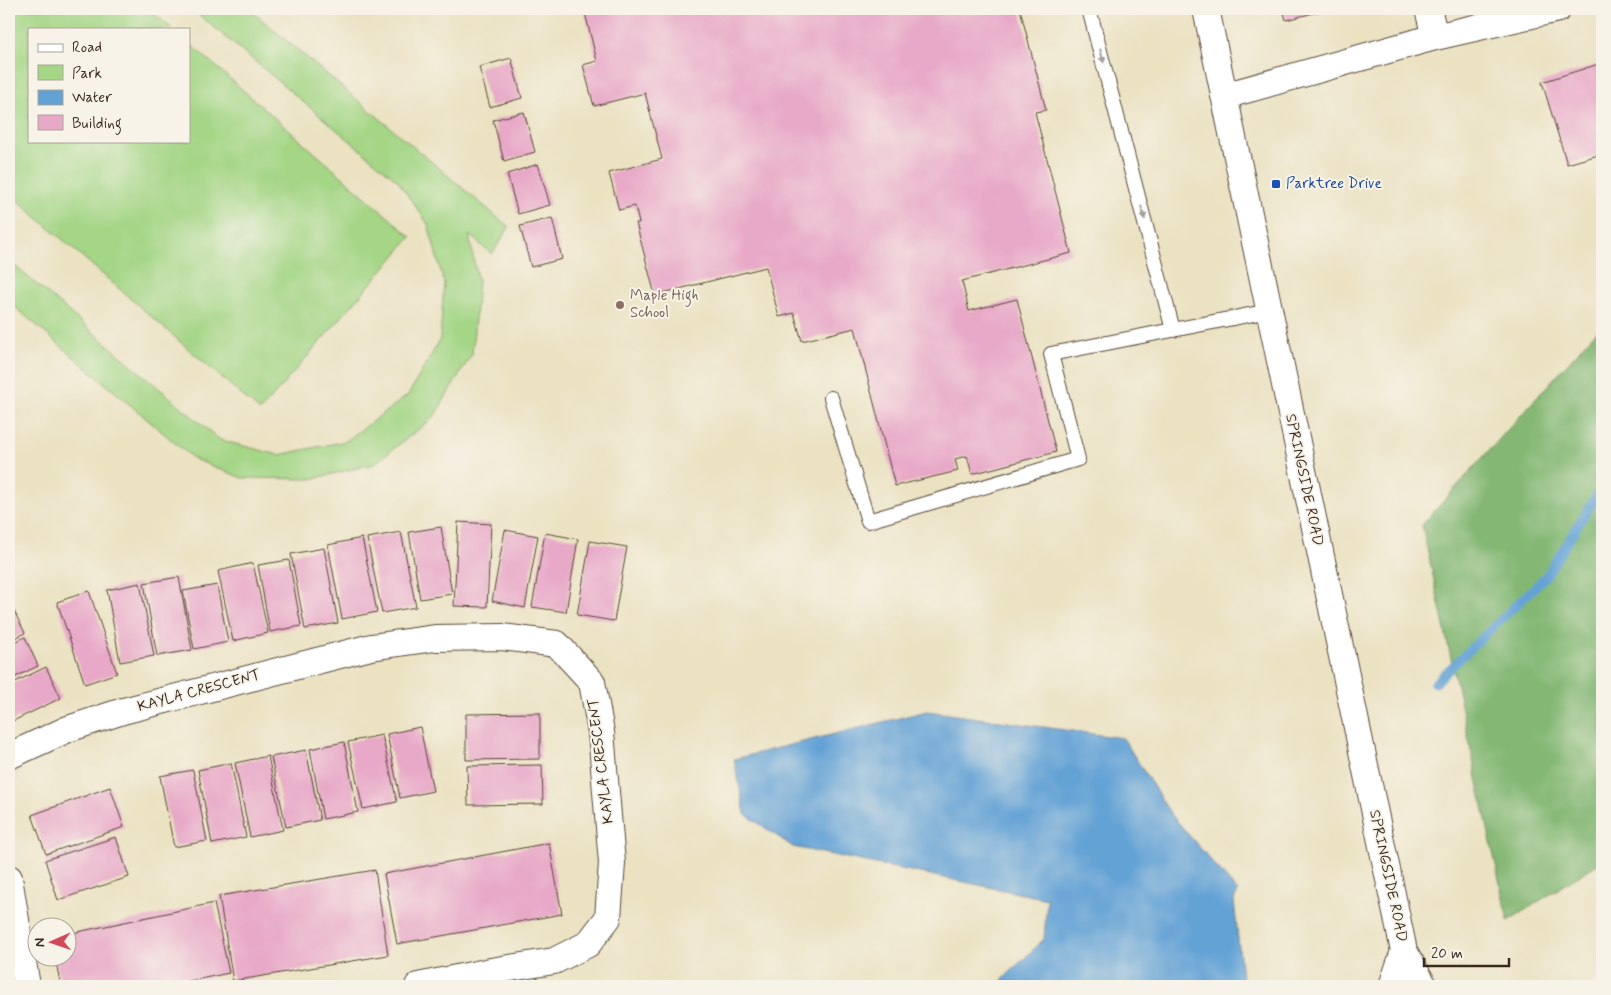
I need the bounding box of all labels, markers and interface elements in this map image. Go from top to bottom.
legend [28,28,190,142]
text: Road [72,38,102,58]
one-way arrow [1098,48,1106,63]
text: Park [72,64,102,84]
text: Water [72,88,112,108]
text: Building [72,114,122,135]
place label: Parktree Drive [1286,174,1382,194]
marker: Parktree Drive [1270,178,1282,190]
one-way arrow [1139,206,1147,221]
place label: Maple High School [630,286,699,323]
marker: Maple High School [614,299,626,311]
street label: SPRINGSIDE ROAD [1280,412,1328,548]
street label: KAYLA CRESCENT [135,665,263,717]
street label: KAYLA CRESCENT [583,697,619,825]
street label: SPRINGSIDE ROAD [1364,808,1412,944]
north arrow [28,918,78,968]
scale bar [1424,935,1508,967]
text: N [31,937,49,947]
text: 20 m [1431,944,1463,964]

